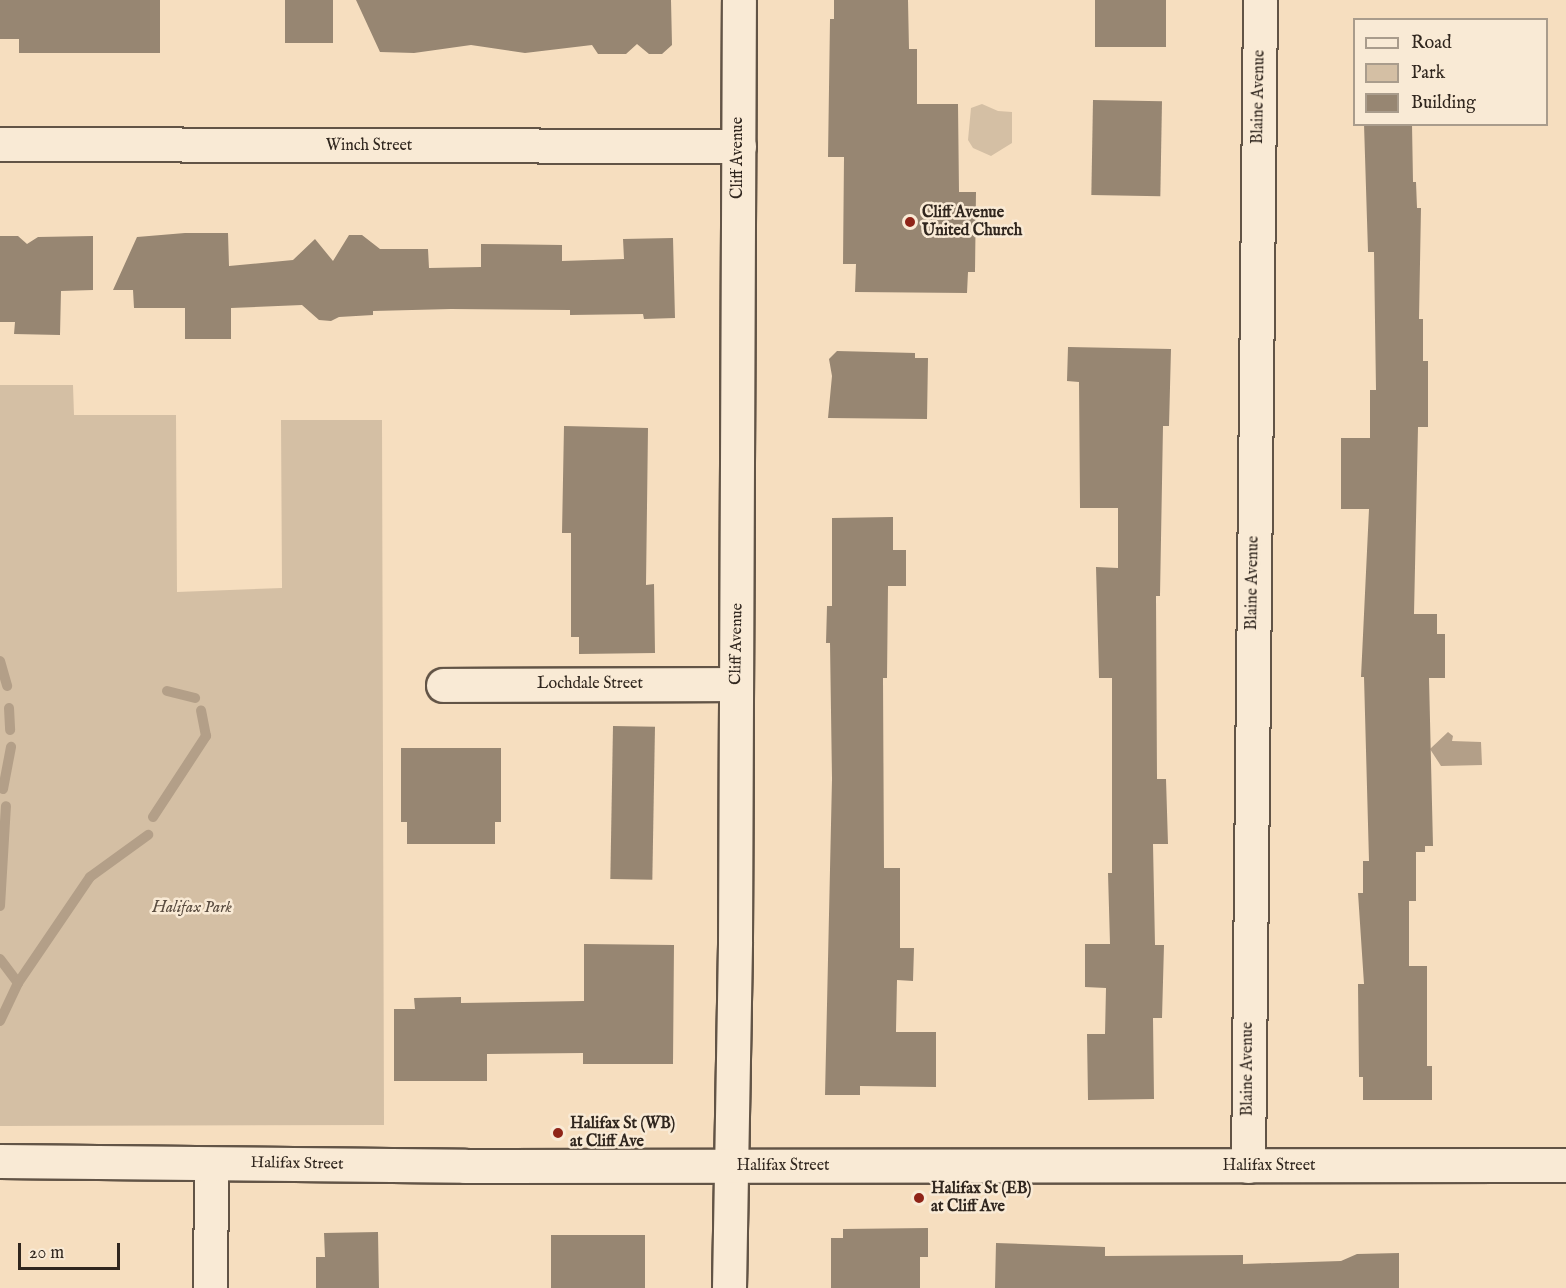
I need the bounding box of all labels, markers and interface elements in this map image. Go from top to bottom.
legend [1353,18,1548,126]
text: Road [1411,32,1452,55]
street label: Blaine Avenue [1249,50,1269,144]
text: Park [1411,62,1445,85]
text: Building [1411,92,1476,115]
street label: Cliff Avenue [728,117,748,199]
street label: Winch Street [326,136,412,156]
place label: Cliff Avenue United Church [922,203,1022,241]
marker: Cliff Avenue United Church [903,215,917,229]
street label: Blaine Avenue [1243,536,1263,630]
street label: Cliff Avenue [727,603,747,685]
street label: Lochdale Street [537,674,643,694]
park label: Halifax Park [152,898,232,918]
street label: Blaine Avenue [1238,1022,1258,1116]
place label: Halifax St (WB) at Cliff Ave [570,1114,675,1152]
marker: Halifax St (WB) at Cliff Ave [551,1126,565,1140]
street label: Halifax Street [250,1154,344,1174]
street label: Halifax Street [736,1156,830,1176]
street label: Halifax Street [1222,1156,1316,1176]
place label: Halifax St (EB) at Cliff Ave [931,1179,1031,1217]
marker: Halifax St (EB) at Cliff Ave [912,1191,926,1205]
scale bar [21,1231,123,1269]
text: 20 m [29,1242,64,1265]

